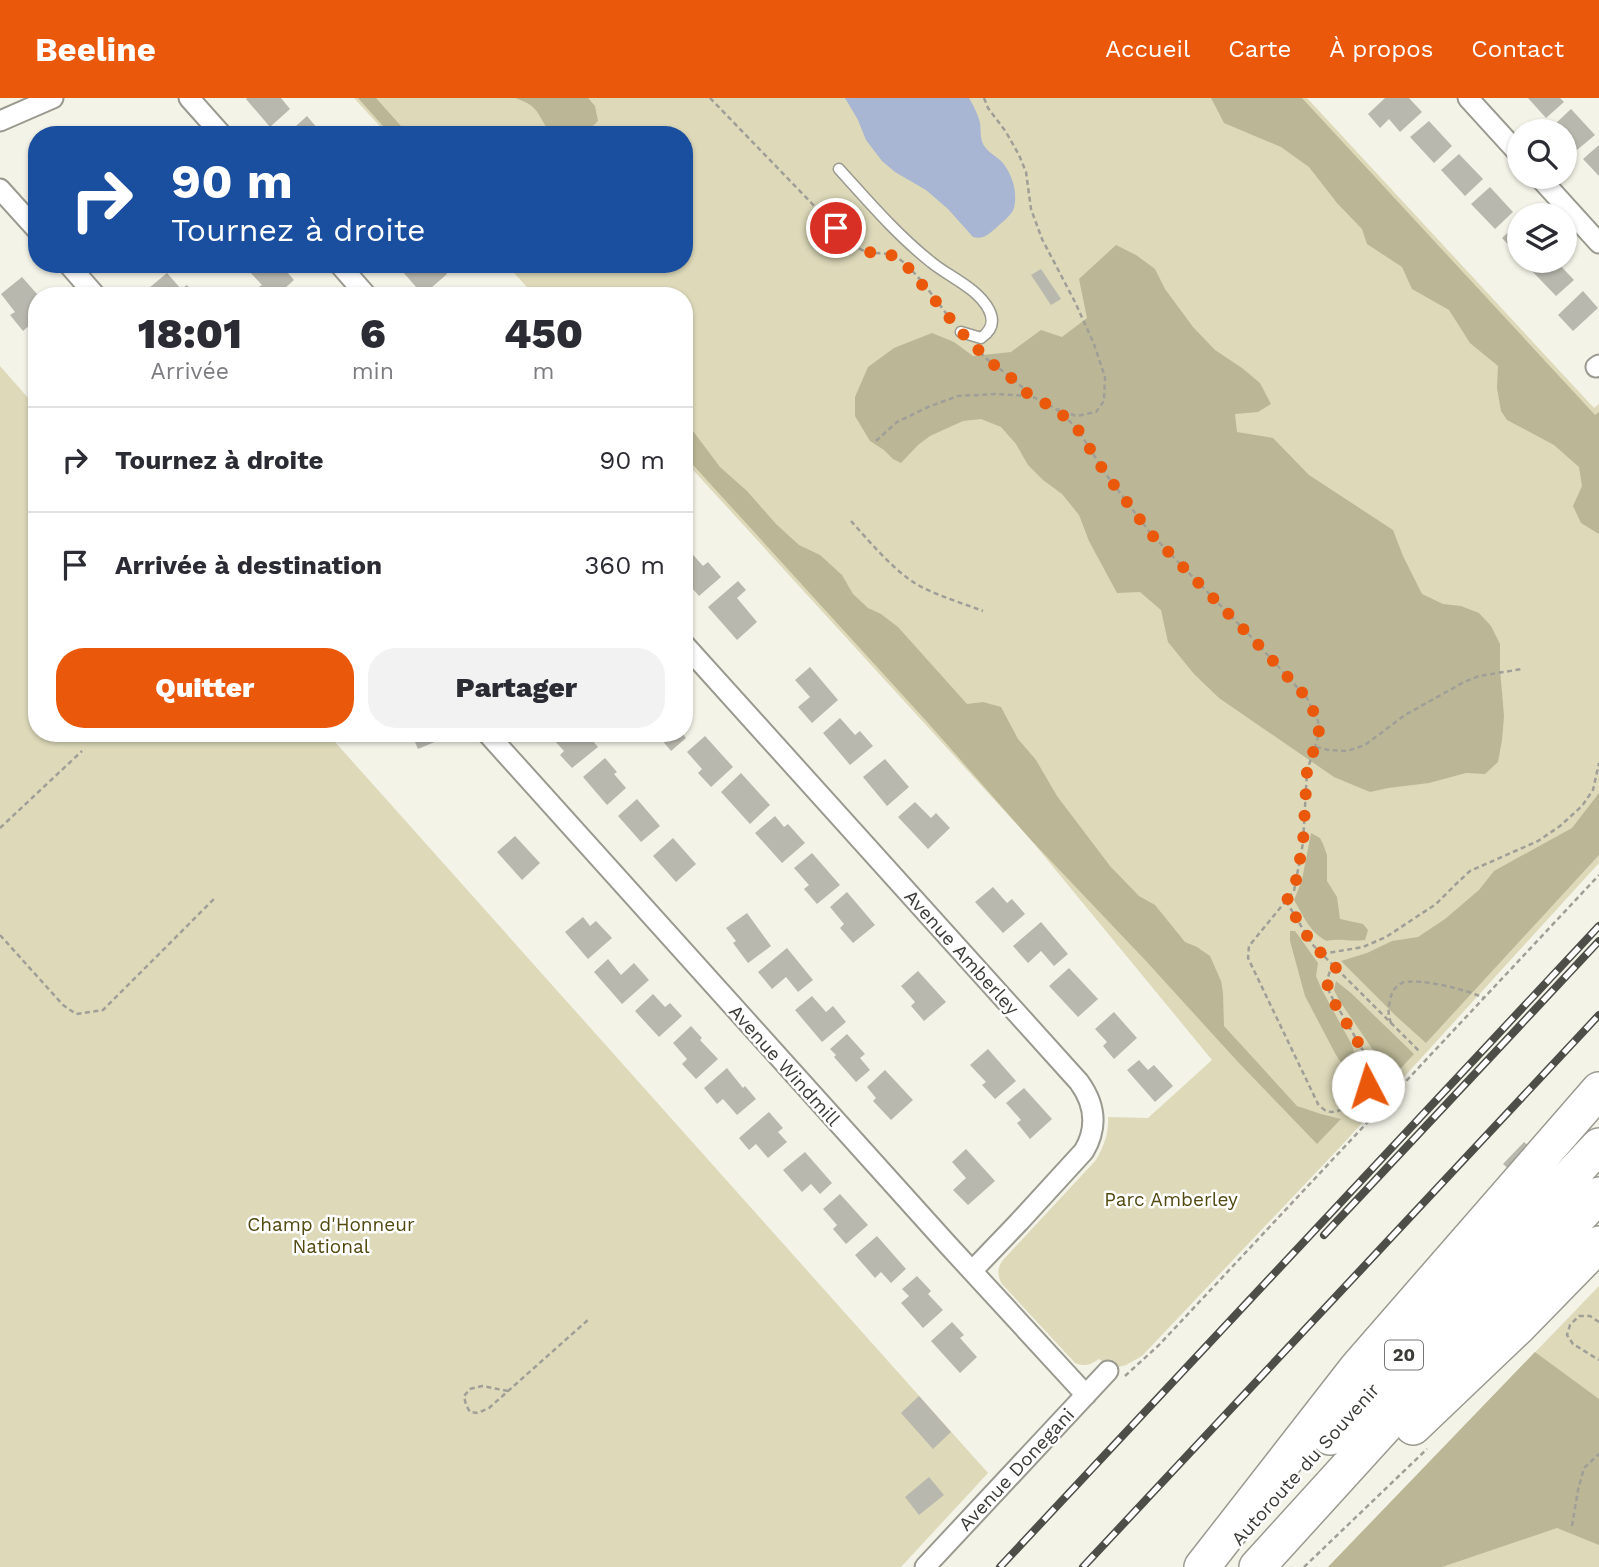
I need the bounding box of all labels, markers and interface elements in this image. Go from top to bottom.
text: Beeline [35,30,156,69]
text: Accueil [1105,35,1190,63]
text: Carte [1228,35,1291,63]
text: À propos [1329,35,1433,63]
text: Contact [1471,35,1564,63]
map controls [1507,119,1577,273]
button: search [1507,119,1577,189]
text: 90 m [171,152,293,210]
icon: right [56,154,147,245]
pin [806,198,866,258]
button: layers [1507,203,1577,273]
icon: arrive [817,209,855,247]
text: Tournez à droite [171,211,426,249]
text: 18:01 [138,309,242,358]
text: 6 [360,309,386,358]
text: 450 [504,309,583,358]
text: Arrivée [151,358,229,385]
text: min [352,358,394,385]
text: m [533,358,554,385]
icon: right [56,441,94,479]
text: Tournez à droite [115,445,324,475]
text: 90 m [599,445,665,475]
icon: arrive [56,546,94,584]
text: Arrivée à destination [115,550,382,580]
text: 360 m [584,550,665,580]
button: Quitter [56,648,354,728]
button: Partager [368,648,665,728]
street label: Avenue Amberley [899,885,1024,1020]
street label: Avenue Windmill [724,1000,845,1131]
position arrow [1331,1049,1405,1123]
park label: Parc Amberley [1104,1188,1238,1211]
park label: Champ d'Honneur National [247,1213,415,1258]
road number: 20 [1385,1340,1423,1370]
street label: Autoroute du Souvenir [1226,1378,1384,1550]
street label: Avenue Donegani [954,1403,1079,1535]

